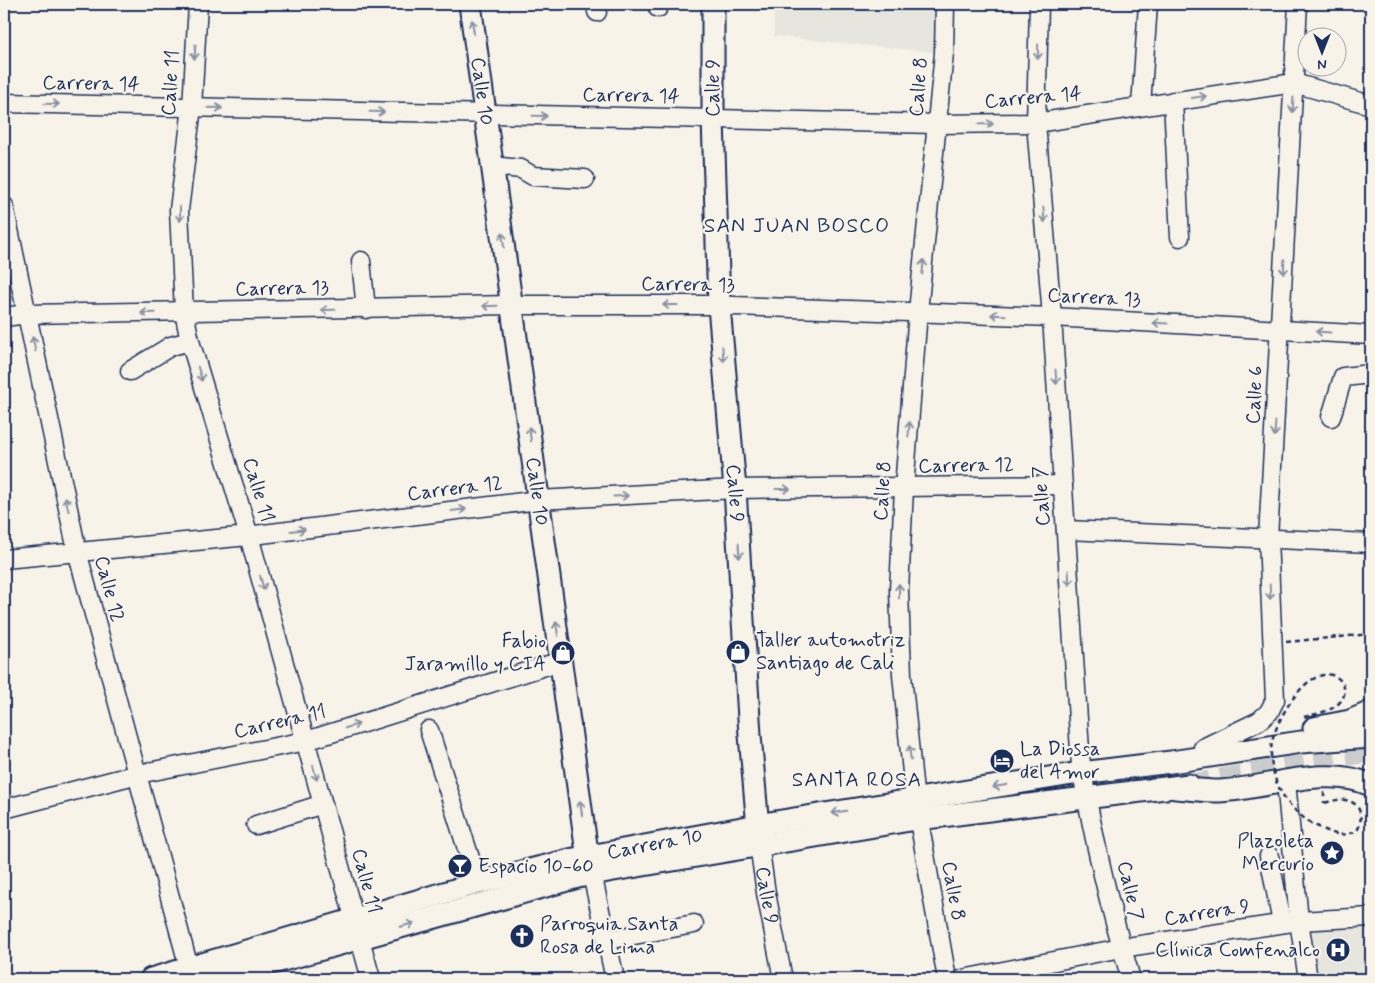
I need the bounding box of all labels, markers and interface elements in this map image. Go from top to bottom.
one-way arrow [468,19,478,35]
north arrow [1298,28,1348,78]
one-way arrow [191,44,200,60]
one-way arrow [1033,44,1043,60]
street label: Calle 11 [155,49,187,117]
street label: Calle 10 [464,55,500,127]
text: N [1317,55,1327,73]
street label: Calle 8 [903,56,935,118]
street label: Calle 9 [700,59,727,117]
street label: Carrera 14 [42,70,140,98]
street label: Carrera 14 [983,80,1083,116]
street label: Carrera 14 [582,82,680,110]
one-way arrow [1191,92,1207,102]
one-way arrow [1289,97,1298,113]
one-way arrow [44,100,60,109]
one-way arrow [206,103,223,113]
one-way arrow [369,107,385,116]
one-way arrow [532,111,548,120]
one-way arrow [978,119,994,129]
one-way arrow [175,206,184,222]
one-way arrow [1039,206,1049,222]
district label: SAN JUAN BOSCO [704,212,890,240]
one-way arrow [498,232,508,248]
one-way arrow [918,259,928,275]
one-way arrow [1280,259,1289,275]
street label: Carrera 13 [641,271,735,299]
street label: Carrera 13 [235,275,329,303]
street label: Carrera 13 [1046,282,1142,314]
one-way arrow [663,300,679,310]
one-way arrow [483,301,499,311]
one-way arrow [320,305,336,315]
one-way arrow [140,308,156,318]
one-way arrow [990,310,1006,320]
one-way arrow [1153,318,1169,327]
one-way arrow [1315,327,1331,336]
one-way arrow [29,337,38,353]
one-way arrow [719,346,728,362]
street label: Calle 6 [1240,365,1270,425]
one-way arrow [196,366,206,382]
one-way arrow [1052,368,1061,384]
one-way arrow [904,421,914,437]
one-way arrow [1270,421,1279,437]
one-way arrow [524,426,534,442]
street label: Carrera 12 [918,452,1014,480]
street label: Calle 11 [235,455,281,525]
street label: Calle 10 [519,455,555,527]
street label: Calle 8 [867,460,899,522]
street label: Calle 9 [719,463,751,523]
street label: Calle 7 [1026,465,1058,527]
street label: Carrera 12 [406,470,504,508]
one-way arrow [774,484,791,494]
one-way arrow [612,491,628,500]
one-way arrow [62,496,71,512]
one-way arrow [451,505,467,515]
one-way arrow [289,525,305,535]
one-way arrow [734,543,743,559]
street label: Calle 12 [87,553,131,625]
one-way arrow [1064,570,1074,586]
one-way arrow [258,574,268,590]
one-way arrow [894,583,904,600]
one-way arrow [1265,583,1275,599]
one-way arrow [552,622,562,638]
place label: Taller automotriz Santiago de Cali [756,627,905,677]
place label: Fabio Jaramillo y CIA [405,628,546,678]
shop icon: Taller automotriz Santiago de Cali [725,639,751,665]
shop icon: Fabio Jaramillo y CIA [550,640,576,666]
street label: Carrera 11 [231,698,329,746]
one-way arrow [344,721,360,730]
place label: La Diossa del Amor [1020,736,1100,786]
one-way arrow [905,745,915,761]
hotel icon: La Diossa del Amor [989,748,1015,774]
one-way arrow [310,765,320,781]
district label: SANTA ROSA [792,766,922,794]
one-way arrow [992,781,1008,791]
one-way arrow [576,800,586,816]
one-way arrow [832,807,848,817]
street label: Carrera 10 [605,822,705,866]
place label: Plazoleta Mercurio [1237,828,1314,878]
place icon: Plazoleta Mercurio [1319,840,1345,866]
street label: Calle 11 [344,846,388,916]
bar icon: Espacio 10-60 [447,853,473,879]
place label: Espacio 10-60 [478,853,594,880]
street label: Calle 7 [1110,858,1150,924]
street label: Calle 8 [935,859,971,923]
street label: Calle 9 [749,865,785,927]
street label: Carrera 9 [1162,893,1252,933]
place label: Parroquia Santa Rosa de Lima [540,911,678,961]
one-way arrow [398,920,414,930]
church icon: Parroquia Santa Rosa de Lima [509,923,535,949]
place label: Clínica Comfenalco [1155,937,1320,964]
hospital icon: Clínica Comfenalco [1325,937,1351,963]

